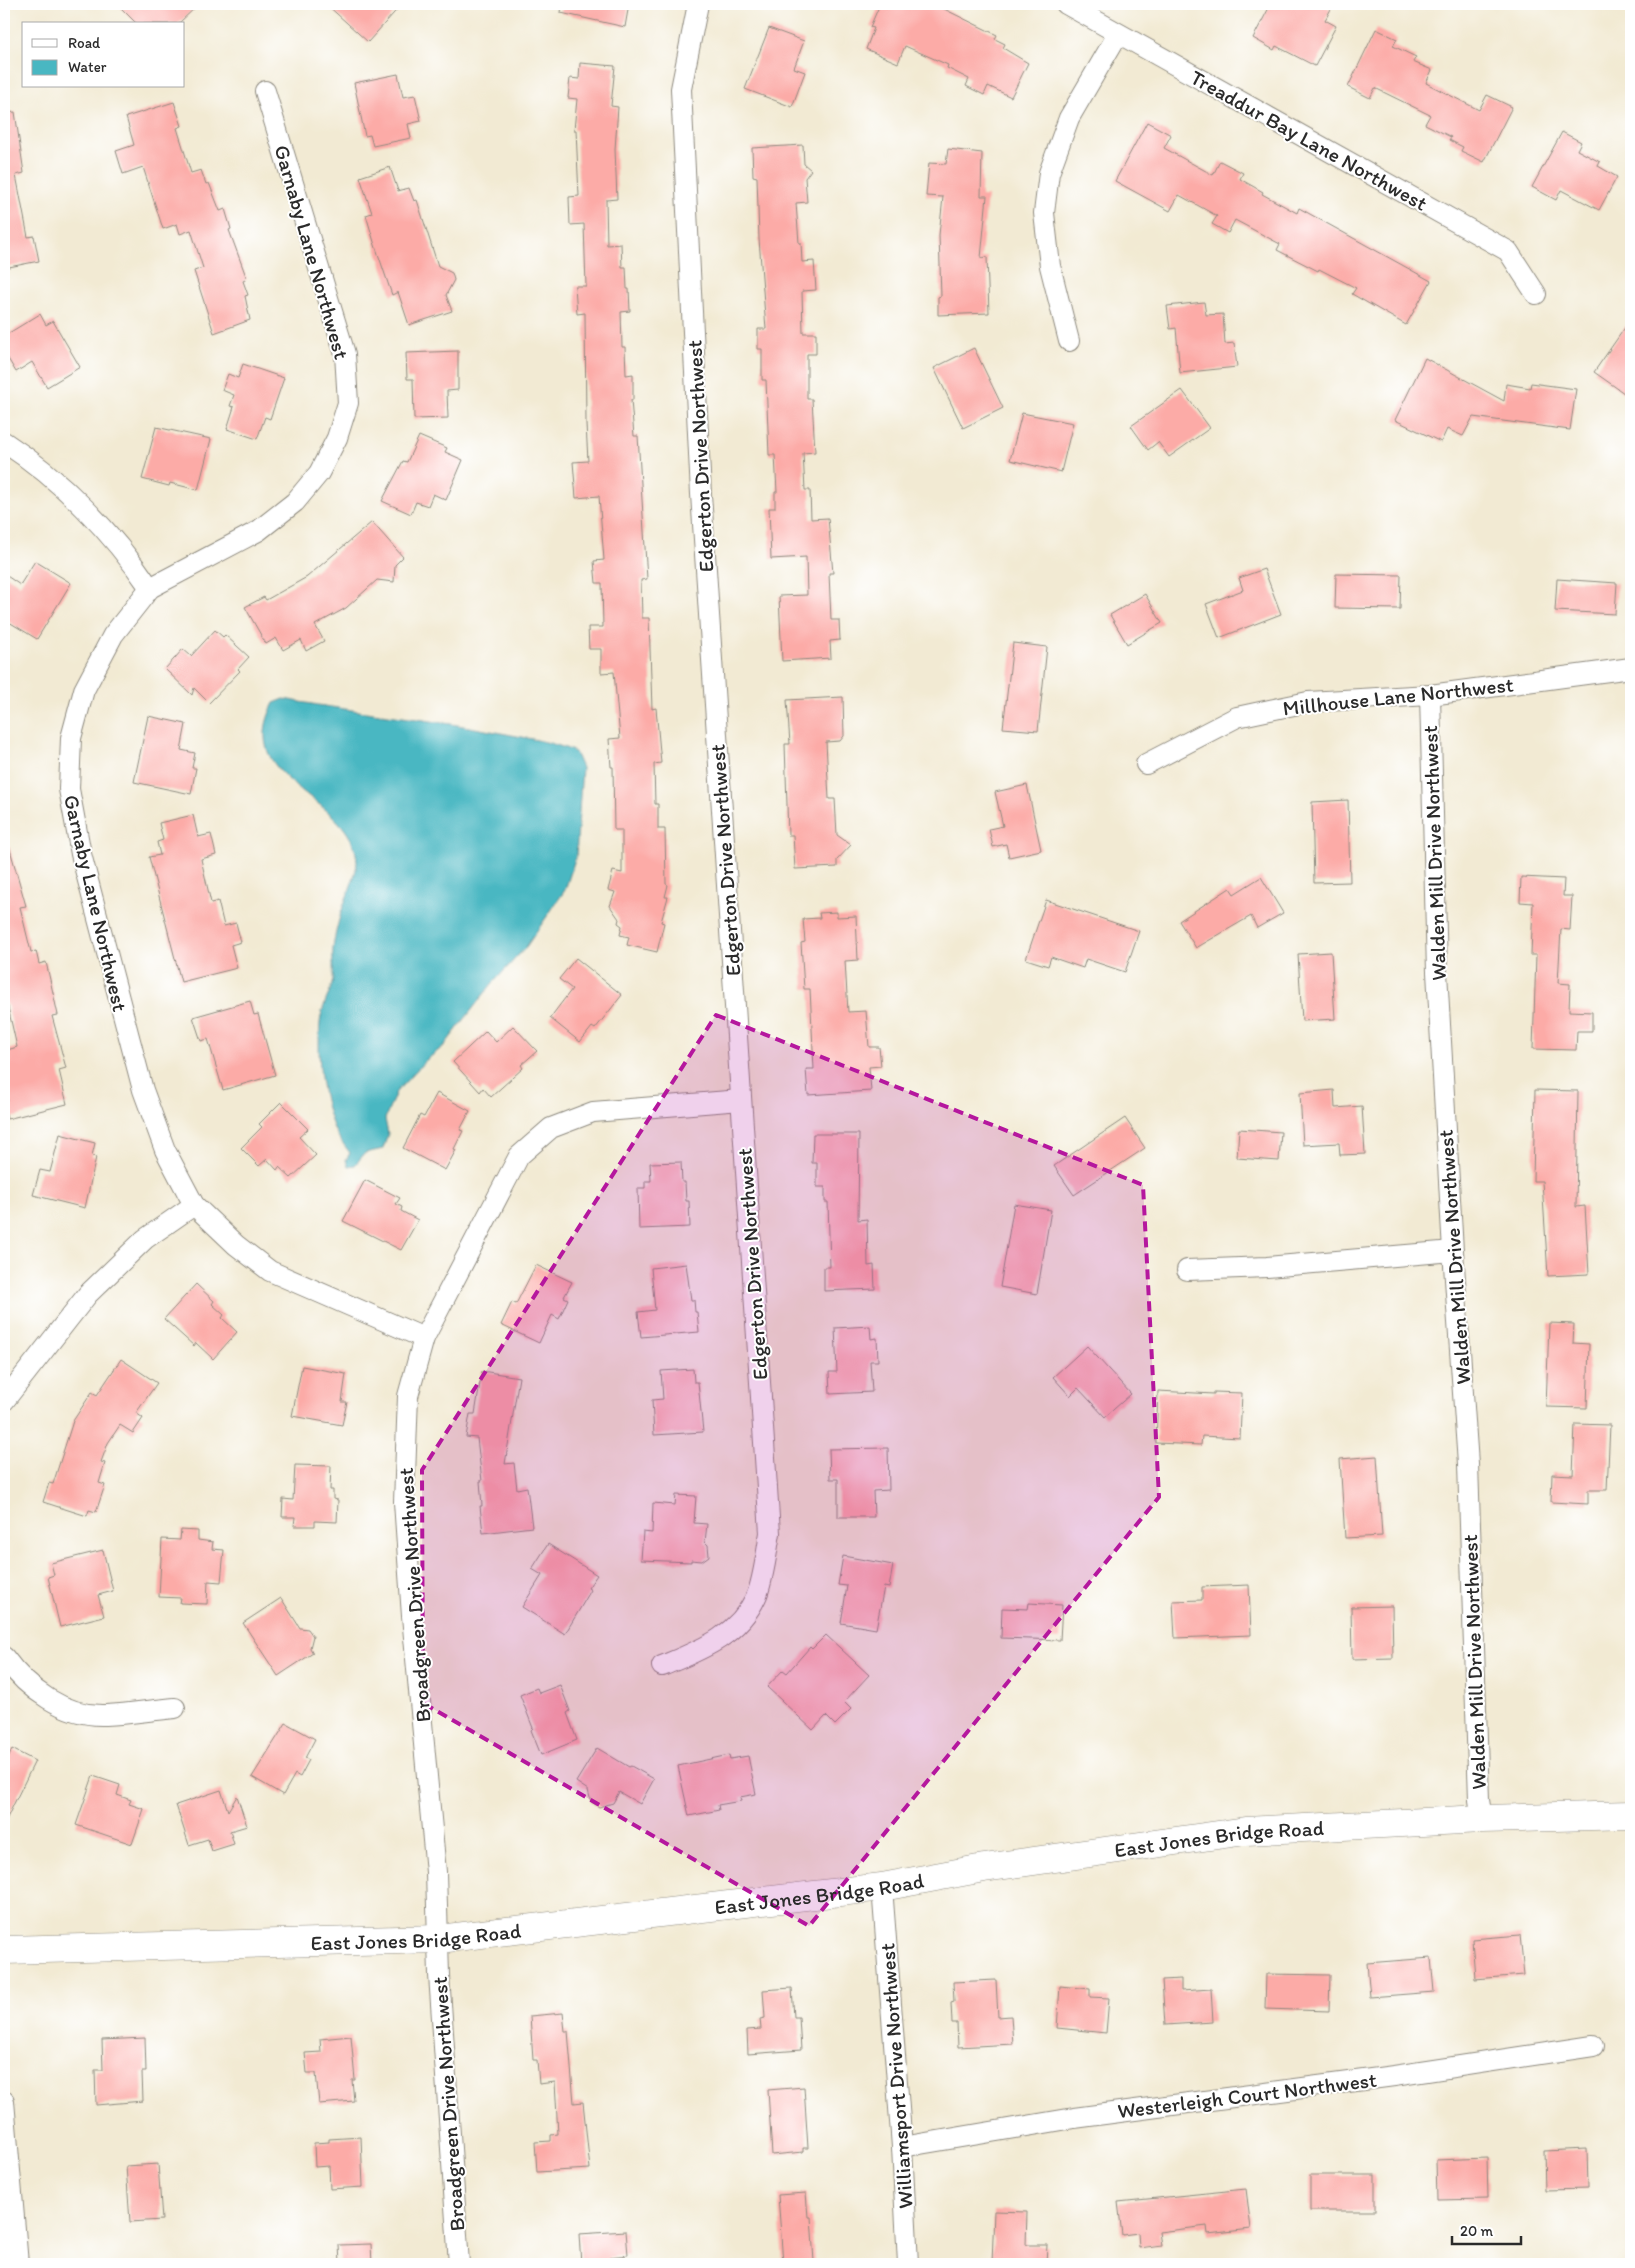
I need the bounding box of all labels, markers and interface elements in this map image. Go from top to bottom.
legend [22,22,185,88]
text: Road [68,34,101,52]
text: Water [68,58,107,76]
street label: Treaddur Bay Lane Northwest [1186,64,1432,216]
street label: Garnaby Lane Northwest [269,142,355,362]
street label: Edgerton Drive Northwest [681,339,719,573]
street label: Millhouse Lane Northwest [1281,671,1515,721]
street label: Walden Mill Drive Northwest [1417,725,1451,981]
street label: Edgerton Drive Northwest [704,743,746,977]
street label: Garnaby Lane Northwest [59,792,133,1014]
street label: Walden Mill Drive Northwest [1433,1129,1475,1385]
street label: Edgerton Drive Northwest [731,1147,773,1381]
street label: Broadgreen Drive Northwest [393,1467,435,1723]
street label: Walden Mill Drive Northwest [1457,1534,1491,1790]
street label: East Jones Bridge Road [1113,1815,1324,1862]
street label: East Jones Bridge Road [713,1867,926,1919]
street label: East Jones Bridge Road [310,1917,522,1955]
street label: Williamsport Drive Northwest [874,1942,918,2210]
street label: Broadgreen Drive Northwest [427,1976,469,2232]
street label: Westerleigh Court Northwest [1116,2067,1378,2123]
scale bar [1452,2213,1521,2245]
text: 20 m [1460,2222,1494,2240]

